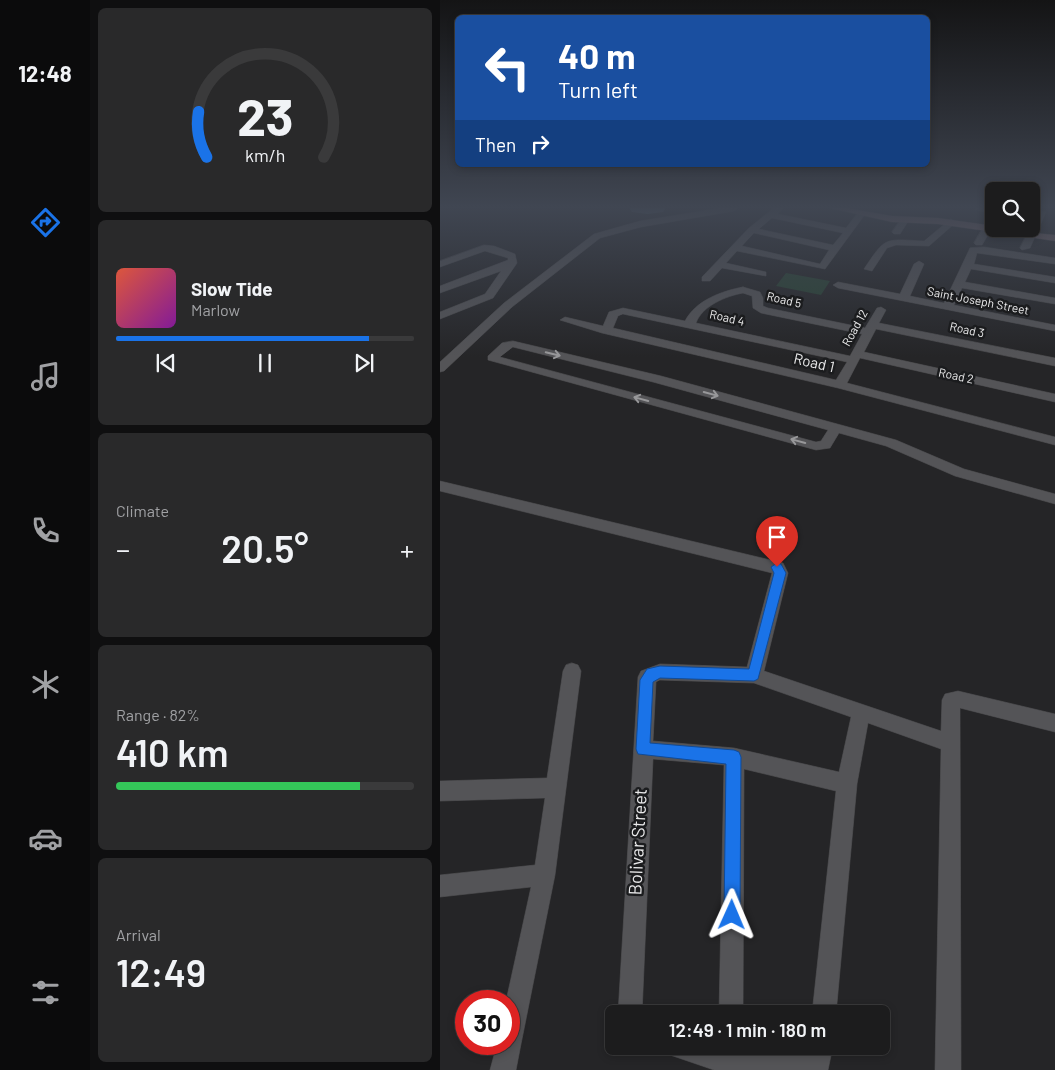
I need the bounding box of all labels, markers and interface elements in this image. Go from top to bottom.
text: 40 m [558,34,635,76]
icon: left [475,35,540,100]
text: 12:48 [18,60,72,86]
text: Turn left [558,76,638,102]
text: 23 [237,84,293,146]
icon: right [526,130,554,158]
text: Then [475,133,516,156]
text: km/h [245,144,285,166]
map controls [985,182,1040,237]
button: search [985,182,1040,237]
icon: directions [28,205,63,240]
text: Slow Tide [191,277,273,300]
street label: Saint Joseph Street [926,283,1030,317]
street label: Road 5 [766,288,803,310]
text: Marlow [191,300,240,319]
street label: Road 4 [708,306,746,328]
street label: Road 12 [838,307,870,348]
street label: Road 3 [949,319,986,340]
icon: previous [152,349,180,377]
icon: pause [251,349,279,377]
icon: next [350,349,378,377]
street label: Road 1 [792,349,836,375]
one-way arrow [545,350,561,359]
icon: music [28,359,63,394]
street label: Road 2 [937,364,975,386]
one-way arrow [703,389,719,399]
one-way arrow [633,393,649,403]
one-way arrow [790,436,806,446]
text: Climate [116,501,169,520]
icon: phone [28,513,63,548]
pin [756,516,798,567]
icon: arrive [763,523,791,551]
text: 20.5° [221,525,309,571]
text: − [116,532,130,566]
text: + [400,532,414,566]
icon: climate [28,667,63,702]
text: Range · 82% [116,705,200,724]
text: 410 km [116,729,229,775]
street label: Bolivar Street [623,788,651,896]
icon: car [28,821,63,856]
position arrow [705,888,757,940]
text: Arrival [116,925,161,944]
text: 12:49 [116,949,206,995]
icon: filters [28,975,63,1010]
speed limit sign: 30 [455,990,520,1055]
text: 12:49 · 1 min · 180 m [669,1018,826,1041]

